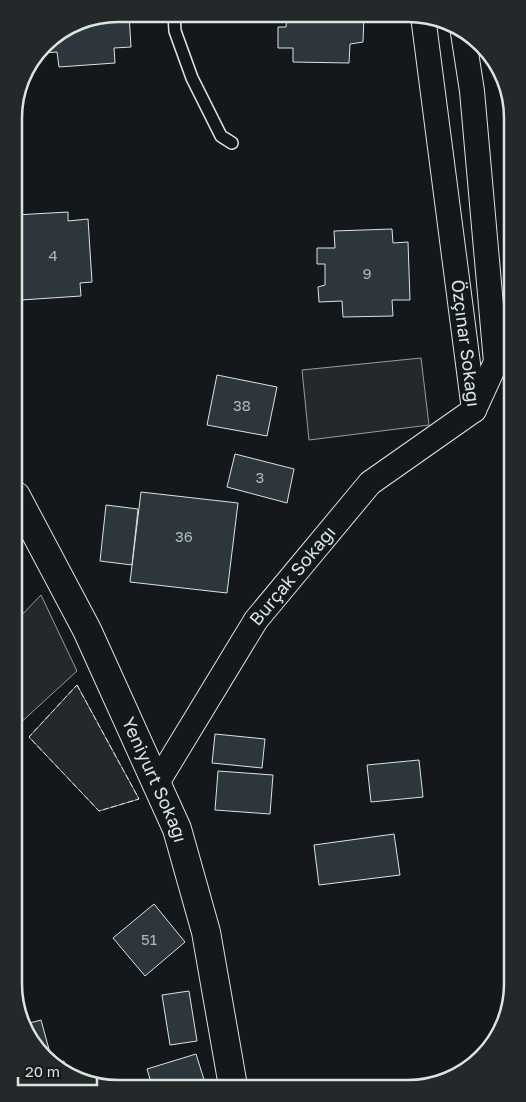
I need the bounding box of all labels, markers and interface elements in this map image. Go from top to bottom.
house number: 4 [48,246,58,264]
house number: 9 [362,264,372,282]
street label: Özçınar Sokağı [447,278,485,408]
house number: 38 [233,396,251,414]
house number: 3 [256,468,264,486]
street label: Burçak Sokağı [244,521,340,630]
house number: 36 [175,527,193,545]
street label: Yeniyurt Sokağı [118,713,192,845]
house number: 51 [141,930,157,948]
scale bar [18,1054,96,1086]
text: 20 m [25,1062,60,1080]

